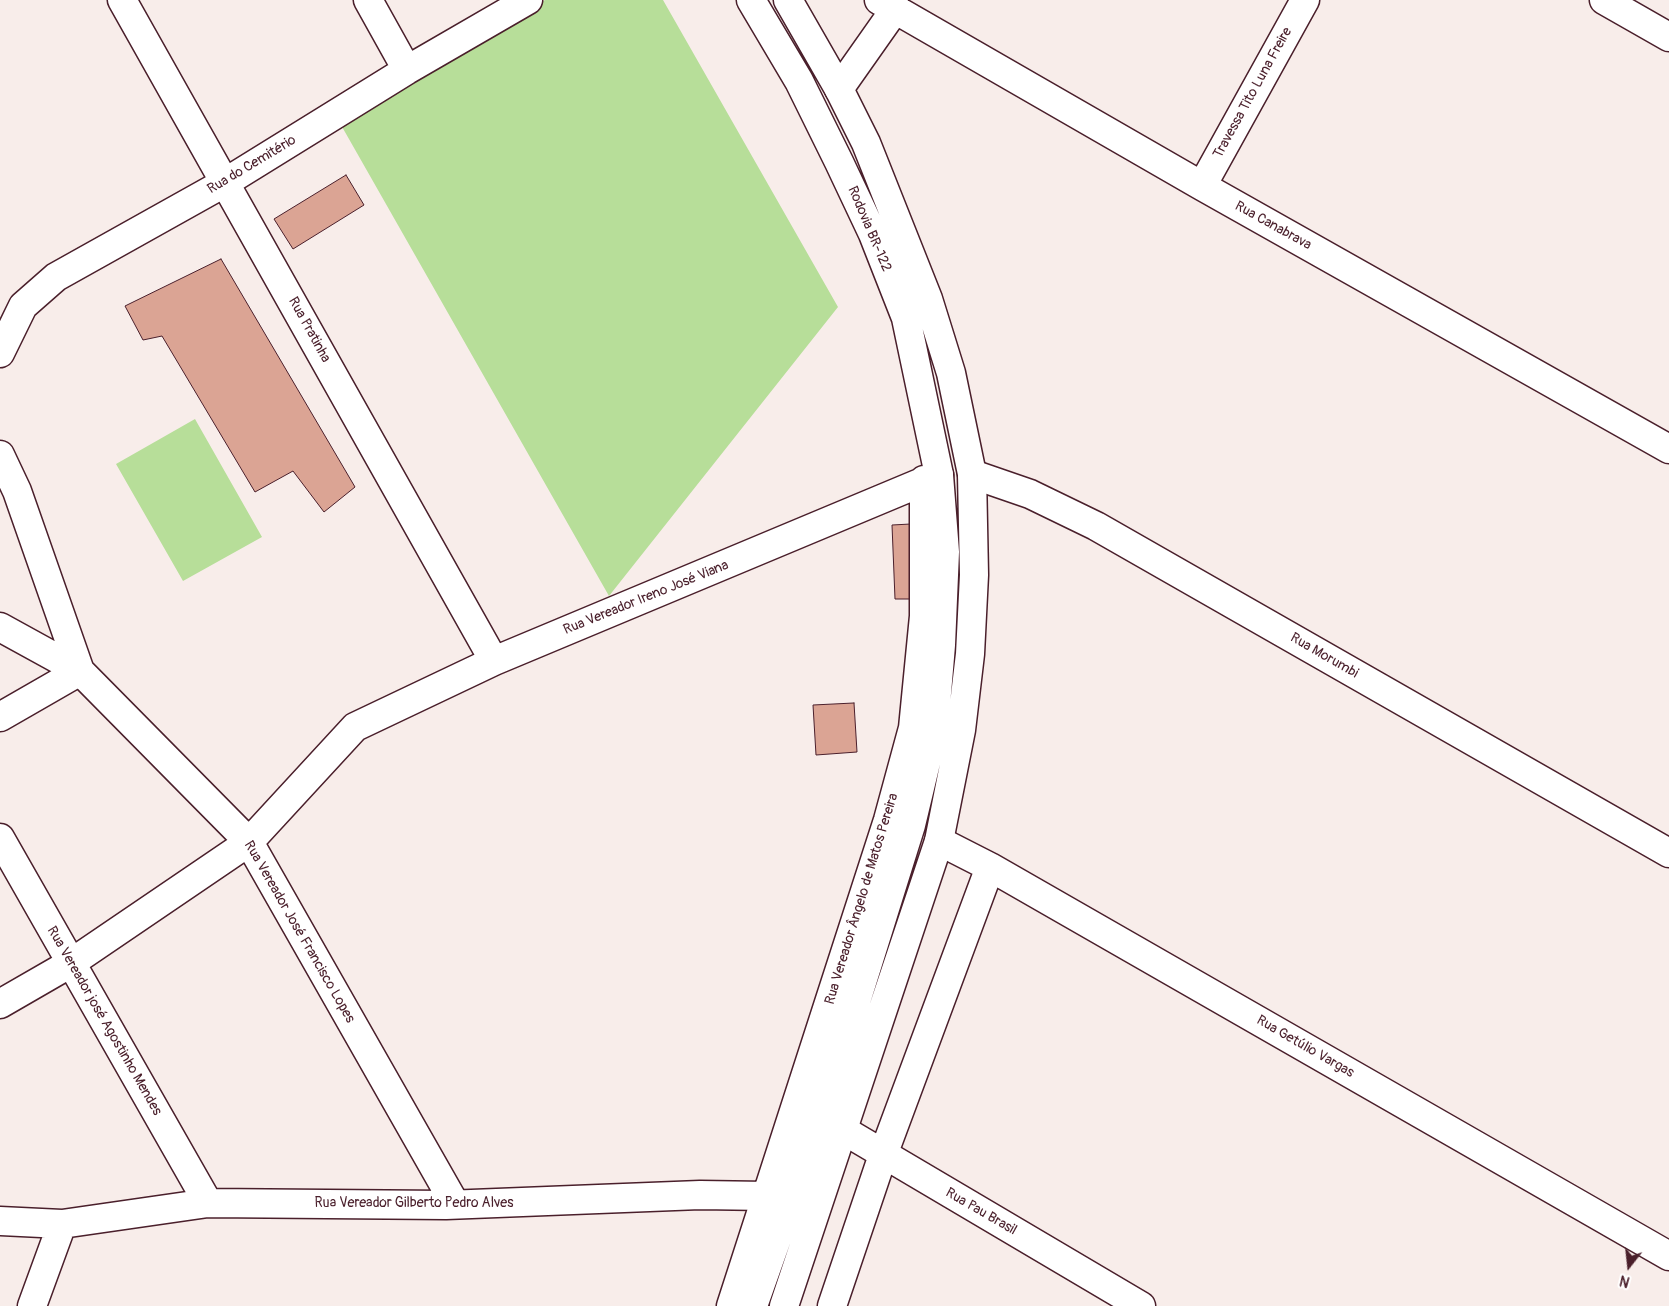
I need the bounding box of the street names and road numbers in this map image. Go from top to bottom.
street label: Travessa Tito Luna Freire [1210,25,1296,161]
street label: Rua do Cemitério [205,132,299,198]
street label: Rodovia BR-122 [843,184,895,274]
street label: Rua Canabrava [1232,198,1314,254]
street label: Rua Pratinha [284,294,334,366]
street label: Rua Vereador Ireno José Viana [561,557,731,639]
street label: Rua Morumbi [1287,630,1361,682]
street label: Rua Vereador Ângelo de Matos Pereira [822,791,902,1007]
street label: Rua Vereador José Francisco Lopes [240,838,358,1026]
street label: Rua Vereador josé Agostinho Mendes [43,924,165,1118]
street label: Rua Getúlio Vargas [1253,1012,1357,1082]
street label: Rua Pau Brasil [942,1185,1020,1239]
street label: Rua Vereador Gilberto Pedro Alves [315,1195,513,1211]

